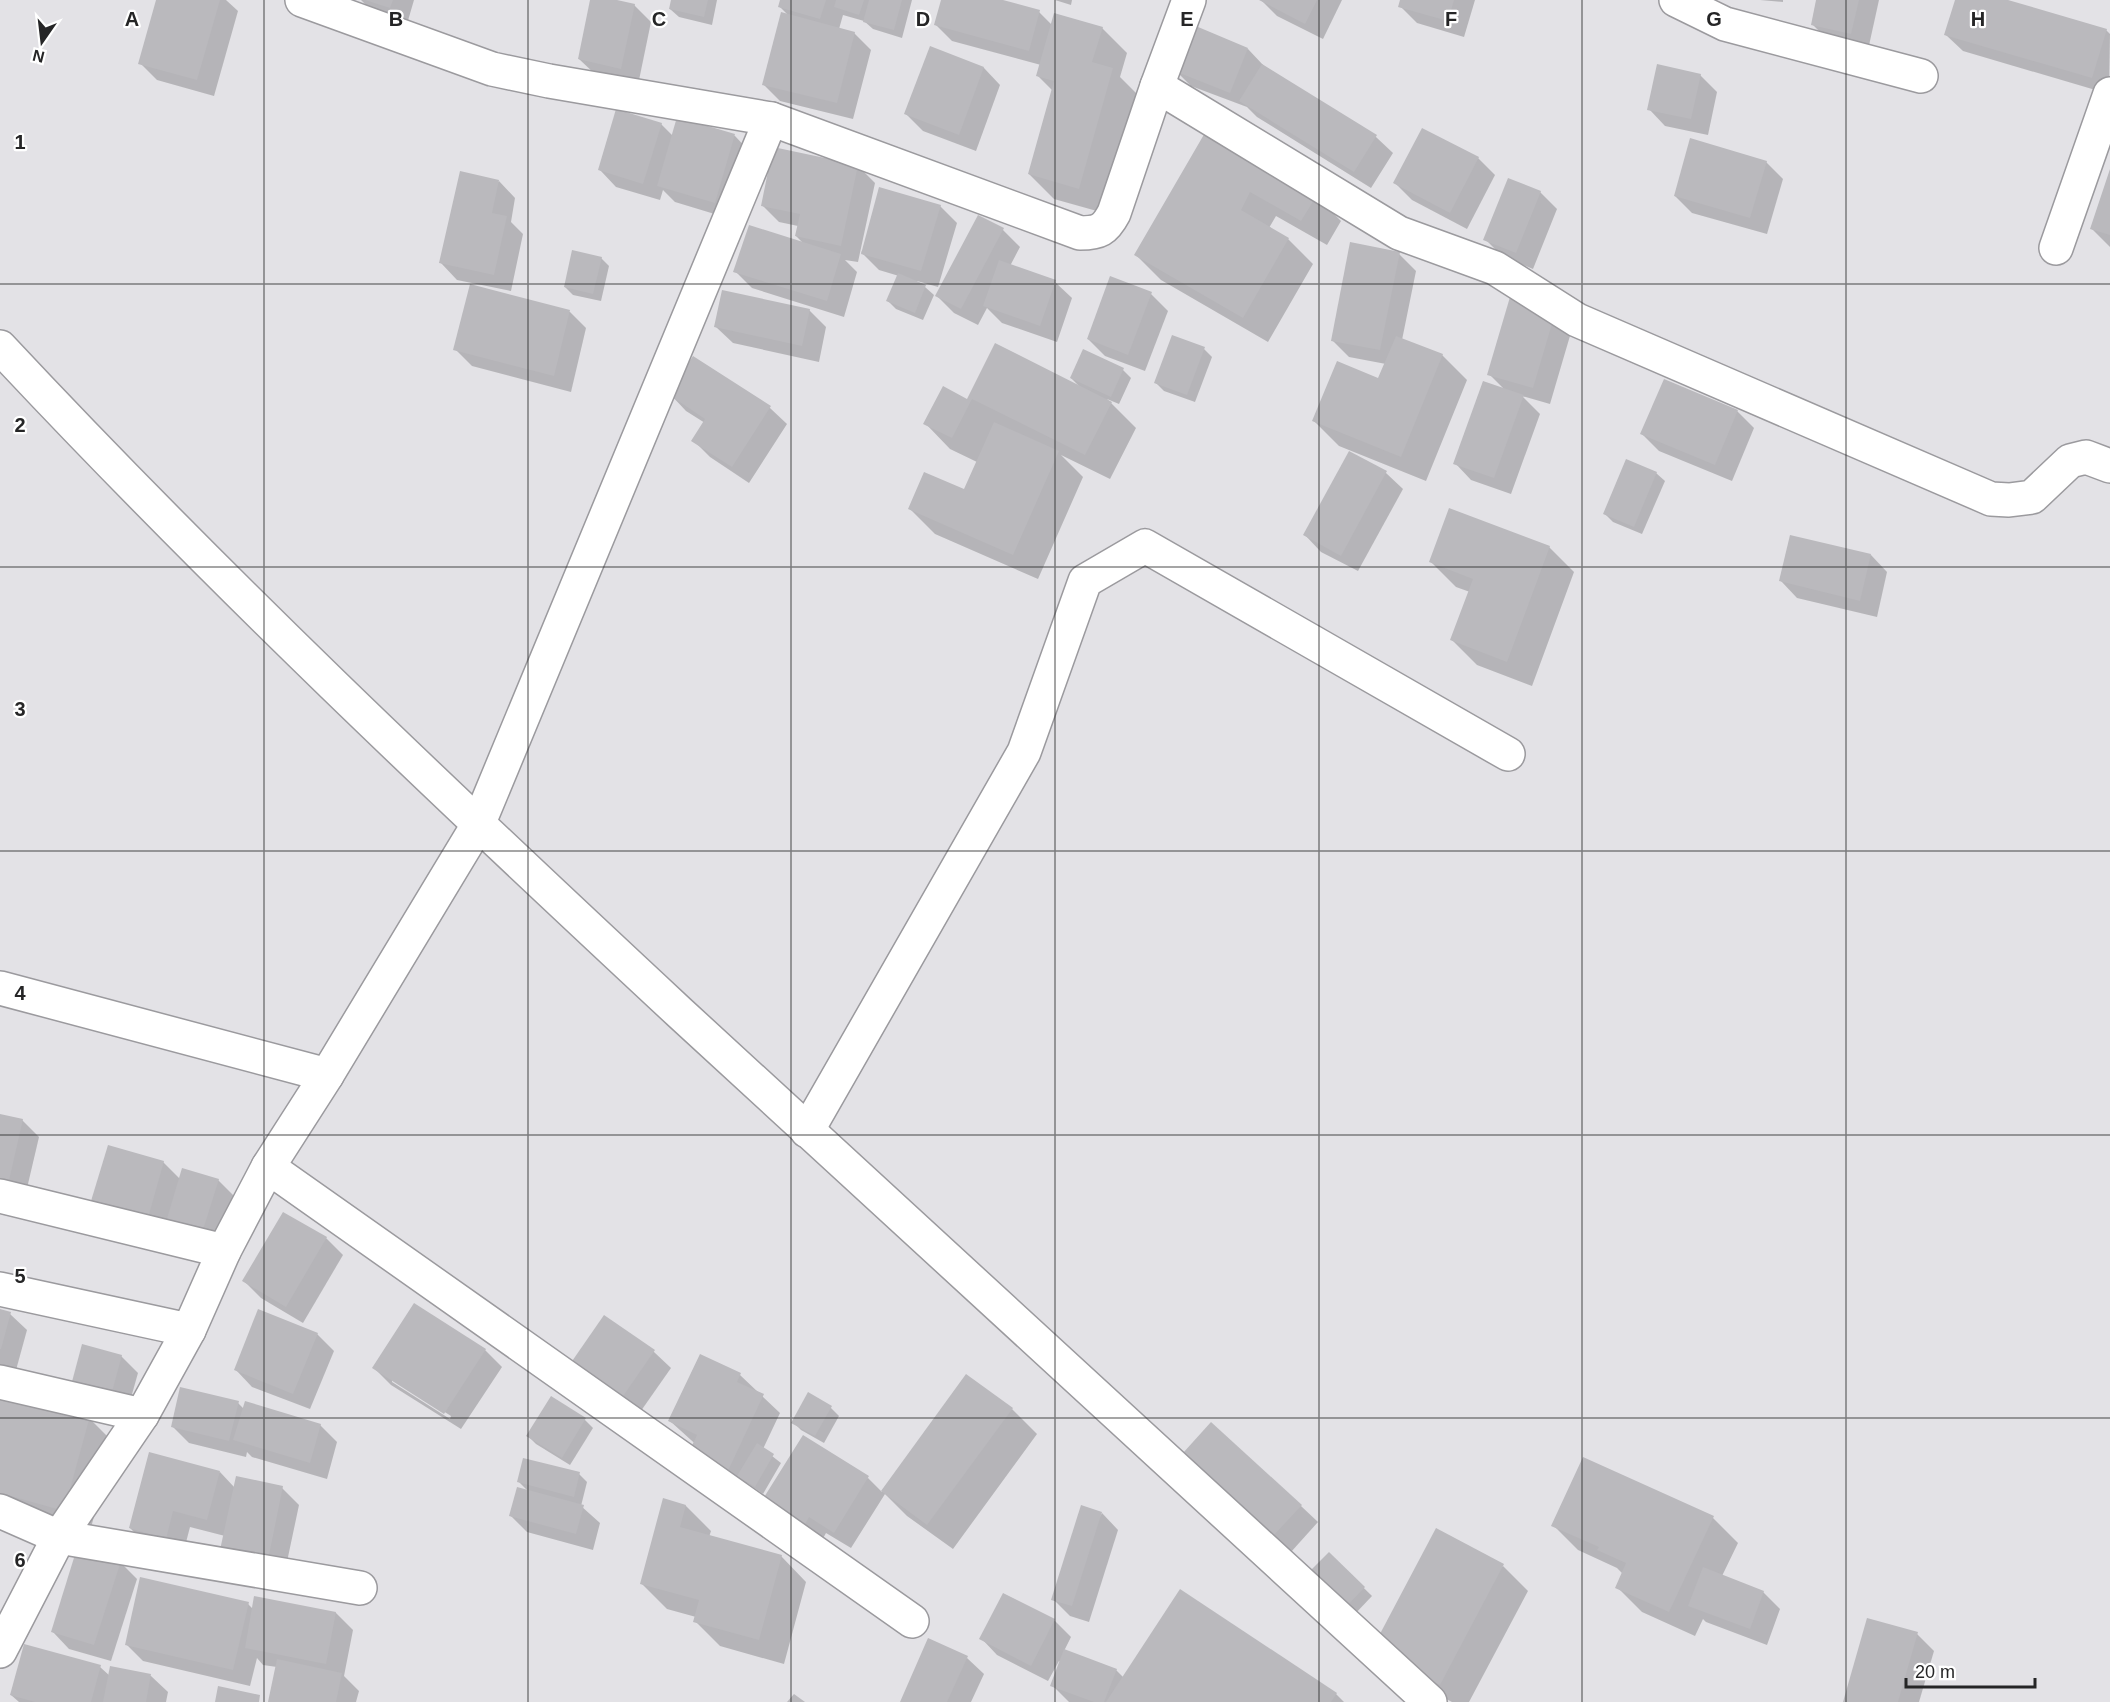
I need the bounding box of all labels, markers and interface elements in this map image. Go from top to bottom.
text: A [125,8,139,30]
text: B [389,8,403,30]
text: C [652,8,666,30]
text: D [916,8,930,30]
text: E [1180,8,1194,30]
text: F [1445,8,1457,30]
text: G [1706,8,1722,30]
text: H [1971,8,1985,30]
north arrow [12,12,72,72]
text: N [31,46,46,66]
text: 1 [14,131,26,153]
text: 2 [14,414,26,436]
text: 3 [14,698,26,720]
text: 4 [14,982,26,1004]
text: 5 [14,1265,26,1287]
text: 6 [14,1549,26,1571]
scale bar [1906,1651,2035,1689]
text: 20 m [1915,1662,1955,1682]

